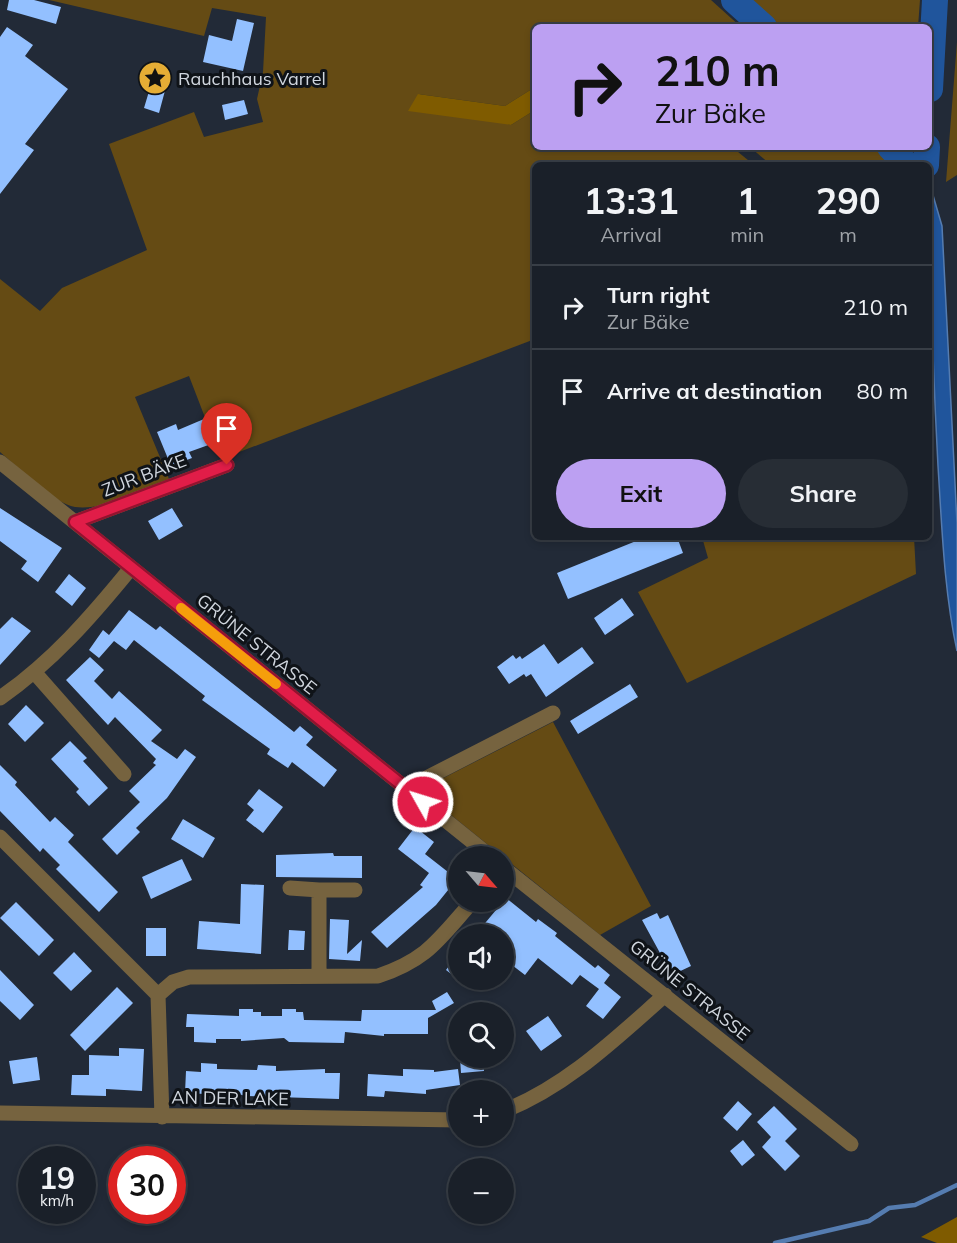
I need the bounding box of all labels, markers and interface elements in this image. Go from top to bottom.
text: 210 m [655,44,780,97]
icon: right [556,48,634,126]
place icon: Rauchhaus Varrel [137,60,173,96]
place label: Rauchhaus Varrel [178,67,326,90]
text: Zur Bäke [655,96,766,130]
text: 13:31 [583,178,679,223]
text: 1 [736,178,758,223]
text: 290 [816,178,881,223]
text: Arrival [601,222,662,247]
text: min [730,222,764,247]
text: m [839,222,857,247]
text: Turn right [607,281,710,309]
icon: right [556,291,589,324]
text: 210 m [843,293,908,321]
text: Zur Bäke [607,309,689,334]
icon: arrive [556,375,589,408]
text: Arrive at destination [607,377,822,405]
text: 80 m [857,377,908,405]
pin [201,403,252,465]
icon: arrive [210,412,243,445]
street label: ZUR BÄKE [99,448,189,502]
button: Exit [556,459,726,528]
button: Share [738,459,908,528]
street label: GRÜNE STRASSE [192,589,322,699]
position arrow [391,770,455,834]
north arrow [448,846,514,912]
map controls [448,846,514,1224]
button: sound [448,924,514,990]
street label: GRÜNE STRASSE [625,935,755,1045]
button: search [448,1002,514,1068]
button: + [448,1080,514,1146]
street label: AN DER LAKE [171,1085,289,1111]
speed limit sign: 30 [108,1146,186,1224]
button: − [448,1158,514,1224]
text: 19 [39,1159,75,1197]
text: km/h [40,1191,74,1210]

